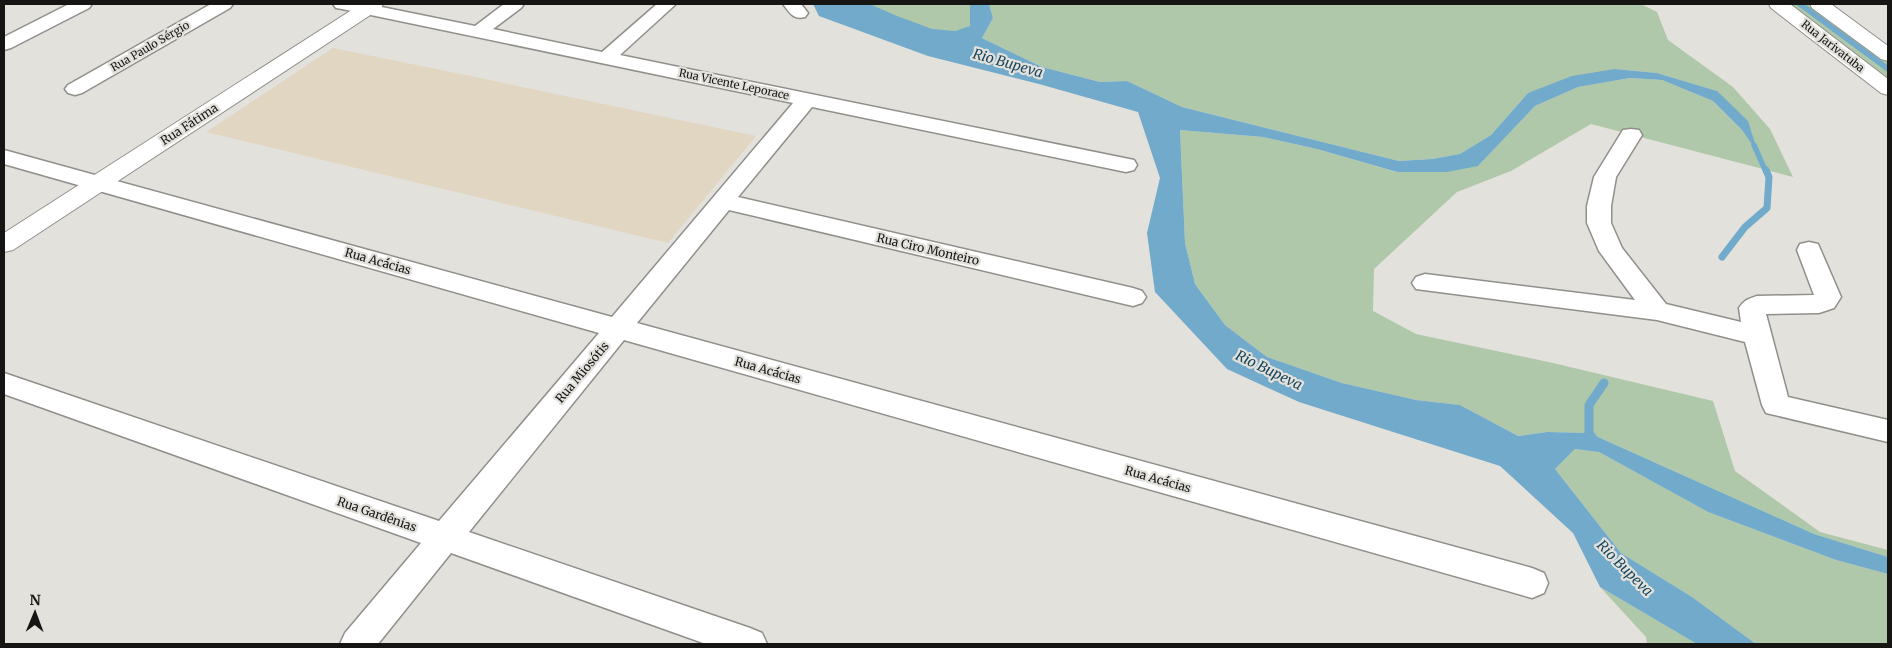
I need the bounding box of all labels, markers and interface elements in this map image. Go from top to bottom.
street label: Rua Paulo Sérgio [108,17,192,74]
street label: Rua Jarivatuba [1799,17,1868,75]
water label: Rio Bupeva [971,44,1045,82]
street label: Rua Vicente Leporace [678,65,791,103]
street label: Rua Fátima [158,100,221,148]
street label: Rua Ciro Monteiro [875,230,981,268]
street label: Rua Acácias [343,244,413,278]
street label: Rua Miosótis [552,338,612,406]
water label: Rio Bupeva [1233,346,1305,394]
street label: Rua Acácias [733,353,803,387]
street label: Rua Acácias [1123,462,1193,496]
street label: Rua Gardênias [335,493,419,535]
water label: Rio Bupeva [1593,536,1657,600]
north arrow [10,588,60,638]
text: N [30,591,41,609]

